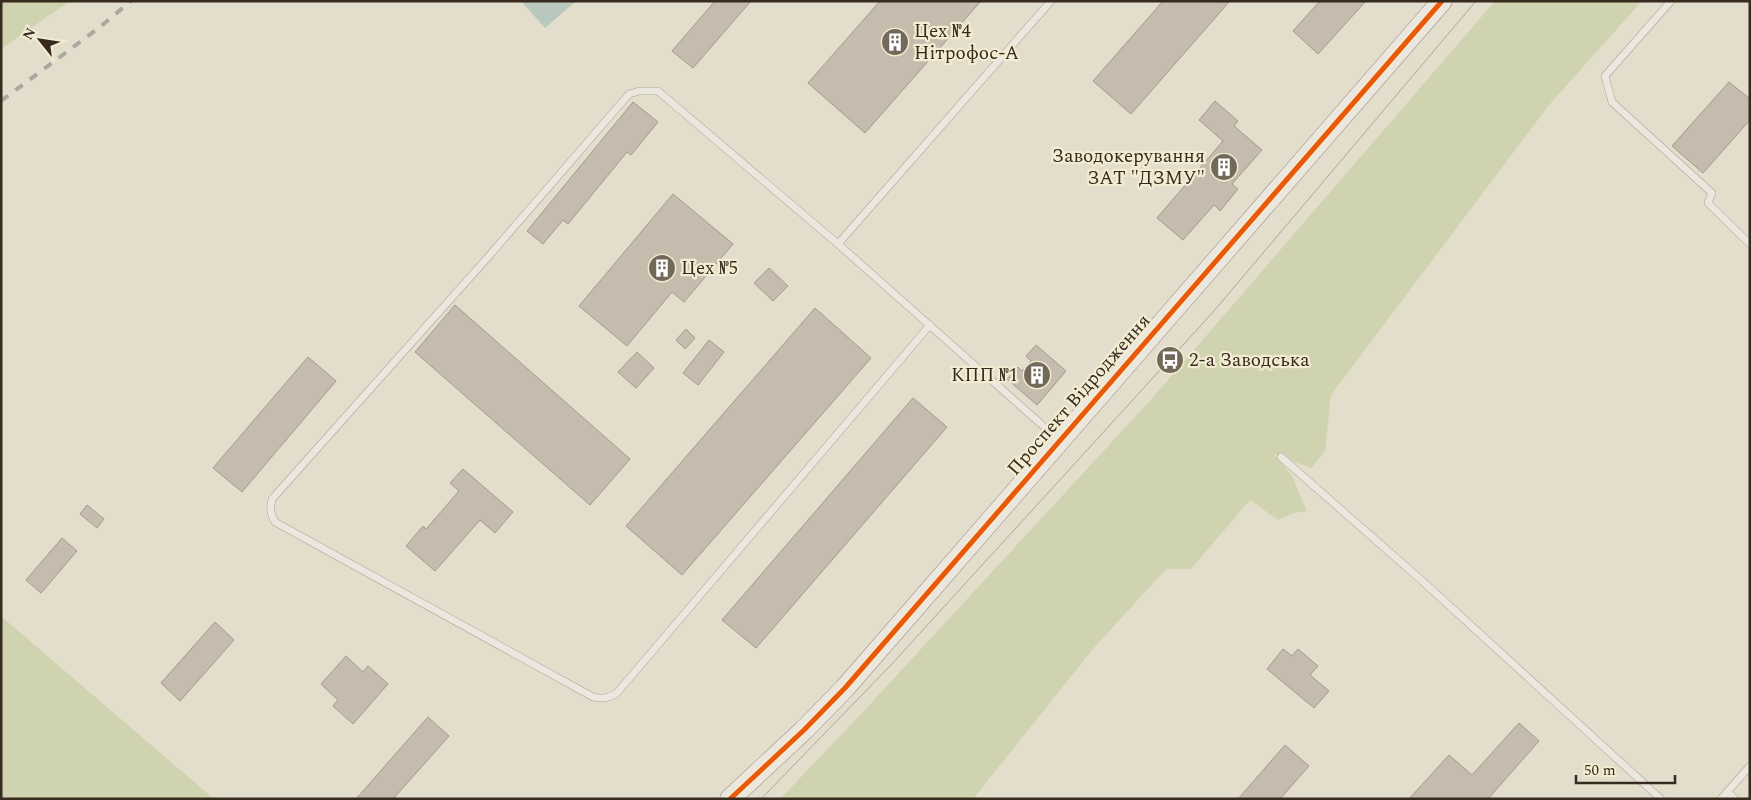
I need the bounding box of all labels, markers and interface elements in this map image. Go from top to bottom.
north arrow [15,15,65,65]
place label: Цех №4 Нітрофос-А [914,17,1019,68]
text: N [17,24,41,44]
building icon: Цех №4 Нітрофос-А [880,27,910,57]
place label: Заводокерування ЗАТ "ДЗМУ" [1052,142,1205,193]
building icon: Заводокерування ЗАТ "ДЗМУ" [1209,152,1239,182]
building icon: Цех №5 [647,253,677,283]
place label: Цех №5 [681,254,738,283]
street label: Проспект Відродження [1000,308,1158,482]
bus stop icon: 2-а Заводська [1155,345,1185,375]
place label: 2-а Заводська [1189,346,1310,375]
building icon: КПП №1 [1022,360,1052,390]
place label: КПП №1 [951,361,1018,390]
scale bar [1576,752,1675,784]
text: 50 m [1584,759,1616,782]

